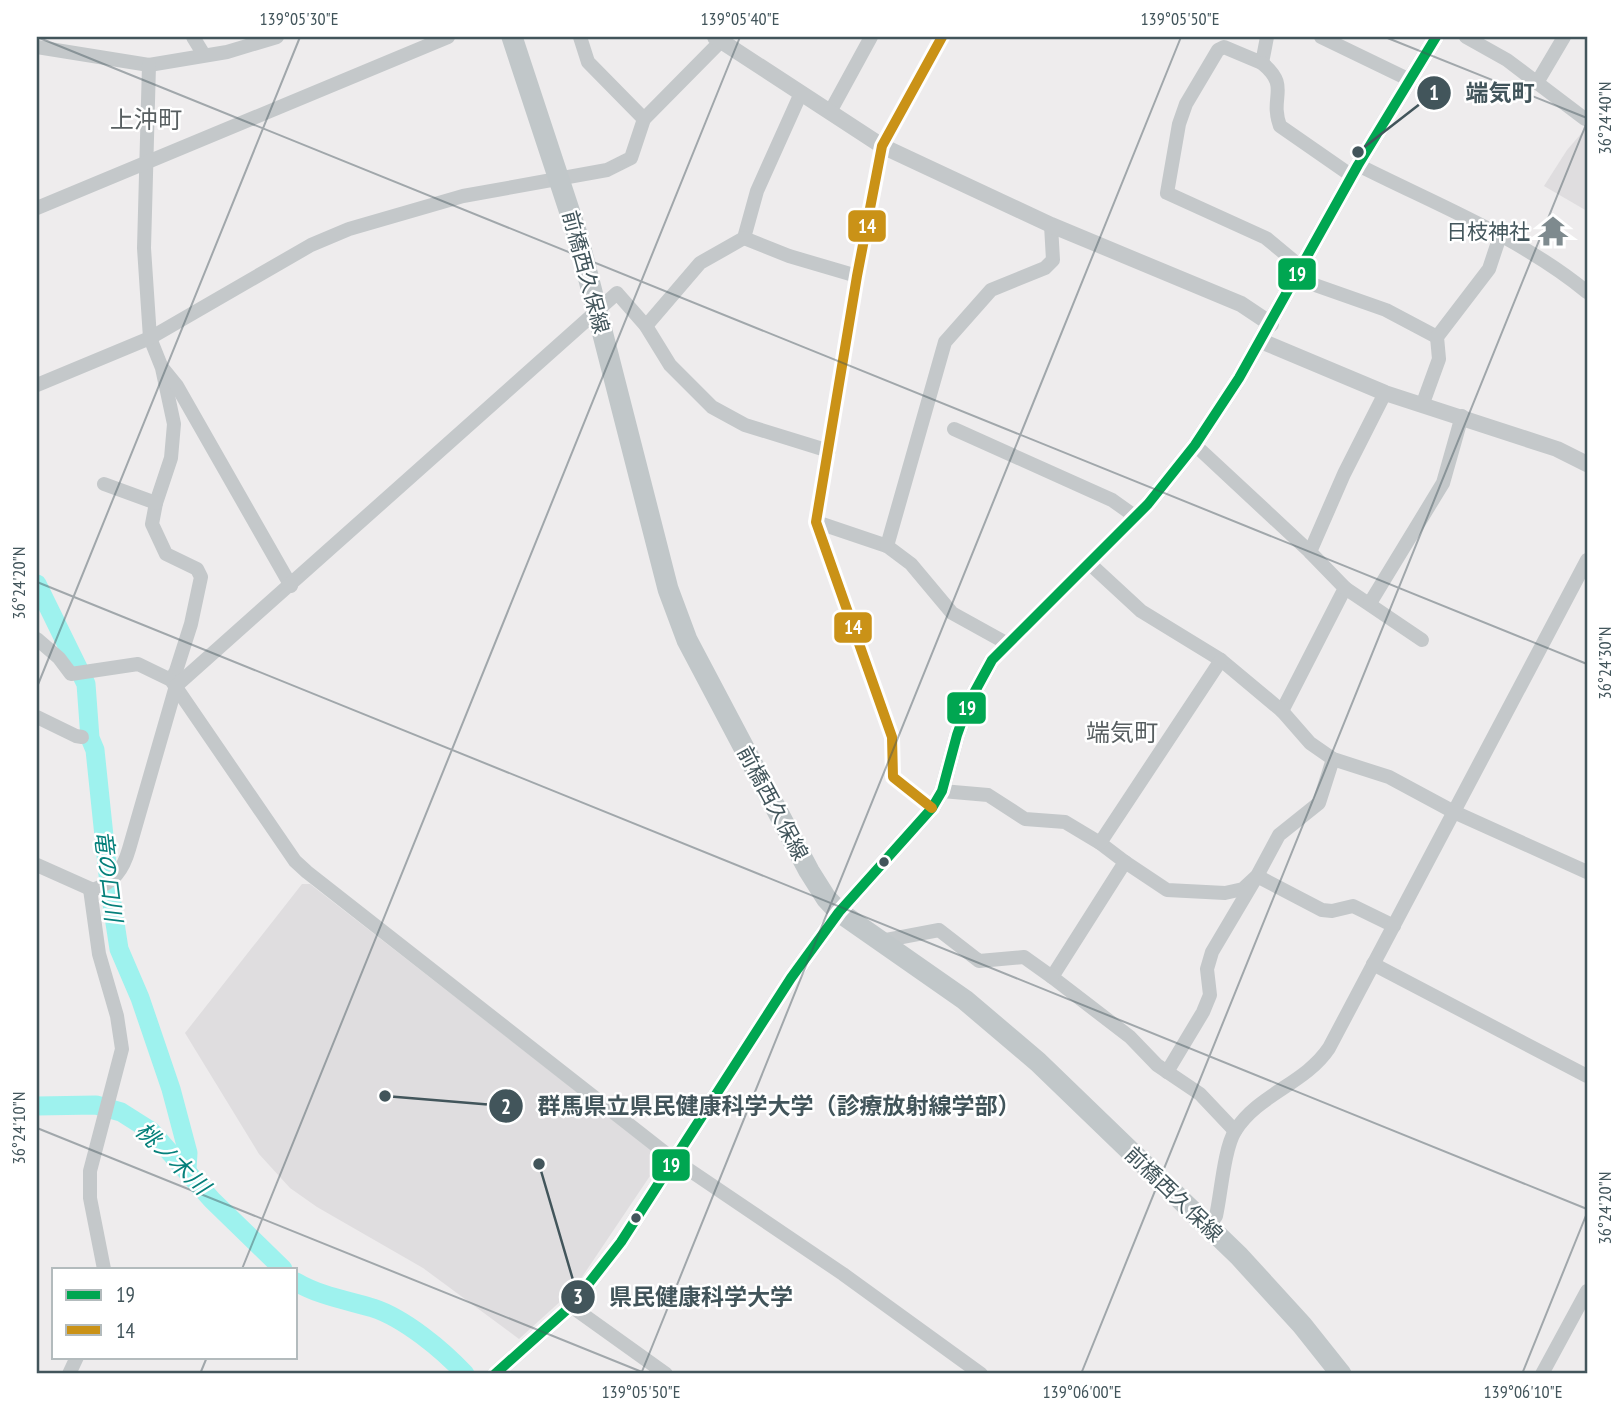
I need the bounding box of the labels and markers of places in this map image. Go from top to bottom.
callout: 端気町 [1417,71,1549,115]
temple icon: 日枝神社 [1536,214,1570,248]
place label: 日枝神社 [1446,218,1530,245]
unlabelled marker [877,855,891,869]
callout: 群馬県立県民健康科学大学（診療放射線学部） [488,1084,1034,1128]
unlabelled marker [629,1211,643,1225]
callout: 県民健康科学大学 [560,1275,807,1319]

